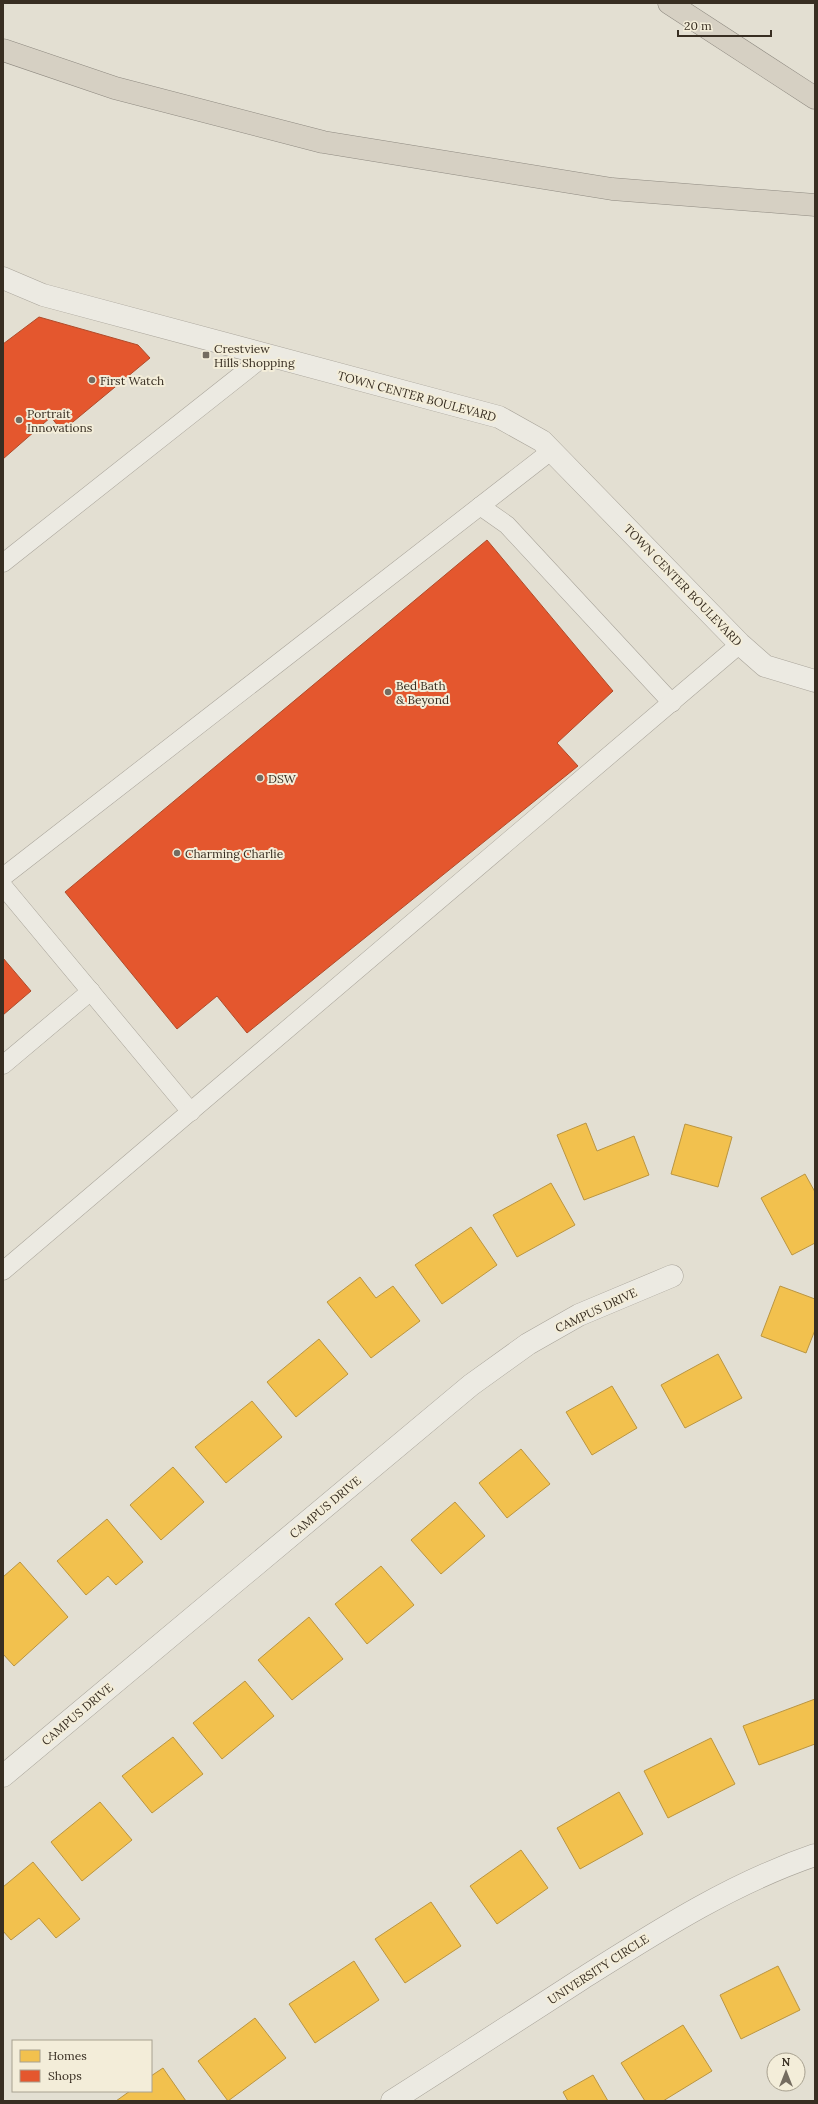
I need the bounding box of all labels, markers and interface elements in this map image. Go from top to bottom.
scale bar [678,12,771,38]
text: 20 m [684,18,712,33]
place label: Crestview Hills Shopping [214,341,295,370]
marker: Crestview Hills Shopping [201,350,211,360]
street label: TOWN CENTER BOULEVARD [336,368,498,424]
place label: First Watch [100,373,164,388]
marker: First Watch [87,375,97,385]
place label: Portrait Innovations [27,406,93,435]
marker: Portrait Innovations [14,415,24,425]
street label: TOWN CENTER BOULEVARD [621,521,745,649]
place label: Bed Bath & Beyond [396,678,449,707]
marker: Bed Bath & Beyond [383,687,393,697]
place label: DSW [268,771,297,786]
marker: DSW [255,773,265,783]
place label: Charming Charlie [185,846,284,861]
marker: Charming Charlie [172,848,182,858]
street label: CAMPUS DRIVE [553,1284,639,1336]
street label: CAMPUS DRIVE [286,1473,364,1541]
street label: CAMPUS DRIVE [38,1680,116,1748]
street label: UNIVERSITY CIRCLE [545,1931,651,2007]
legend [12,2040,152,2092]
text: Homes [48,2048,87,2063]
north arrow [766,2052,806,2092]
text: N [782,2055,791,2069]
text: Shops [48,2068,82,2083]

